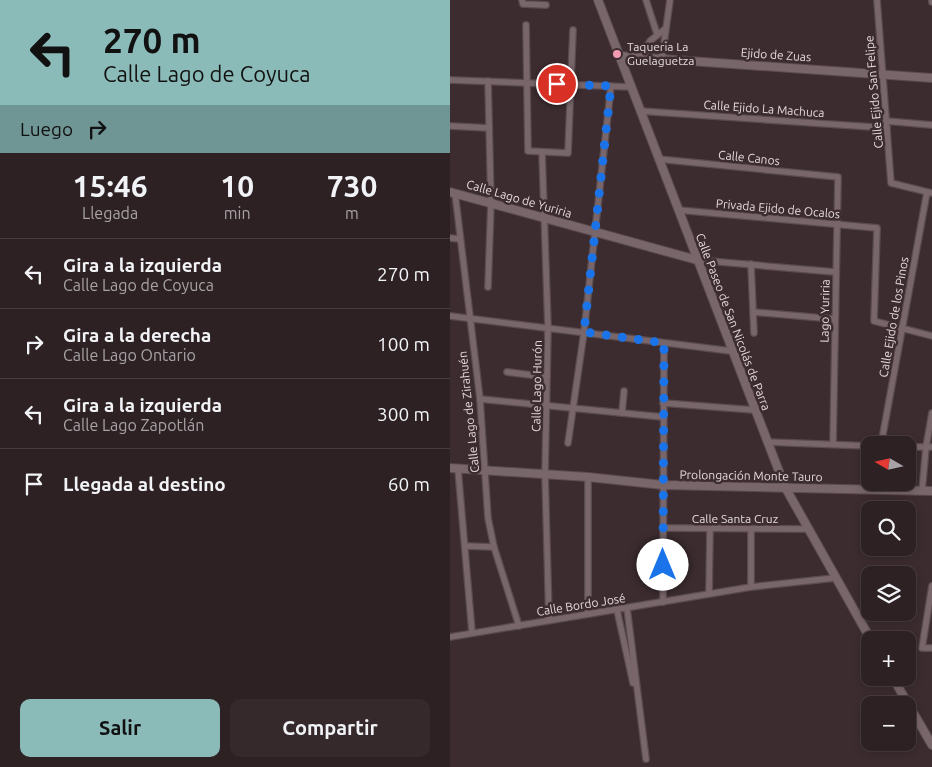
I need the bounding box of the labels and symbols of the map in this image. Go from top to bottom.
street label: Calle Ejido San Felipe [862,35,885,149]
place label: Taqueria La Guelaguetza [627,40,695,67]
street label: Ejido de Zuas [740,46,812,63]
marker: Taqueria La Guelaguetza [611,48,623,60]
pin [536,63,578,105]
street label: Calle Ejido La Machuca [703,98,825,119]
street label: Calle Canos [718,148,780,167]
street label: Calle Lago de Yuriria [465,177,573,220]
street label: Privada Ejido de Ocalos [715,197,841,220]
street label: Calle Paseo de San Nicolás de Parra [694,231,773,412]
street label: Calle Ejido de los Pinos [876,256,911,378]
street label: Lago Yuriria [817,279,832,343]
street label: Calle Lago Hurón [529,340,544,432]
street label: Calle Lago de Zirahuén [456,351,481,474]
north arrow [861,436,916,491]
street label: Prolongación Monte Tauro [679,468,823,483]
street label: Calle Santa Cruz [692,512,779,525]
position arrow [636,538,688,590]
street label: Calle Bordo José [535,591,626,618]

